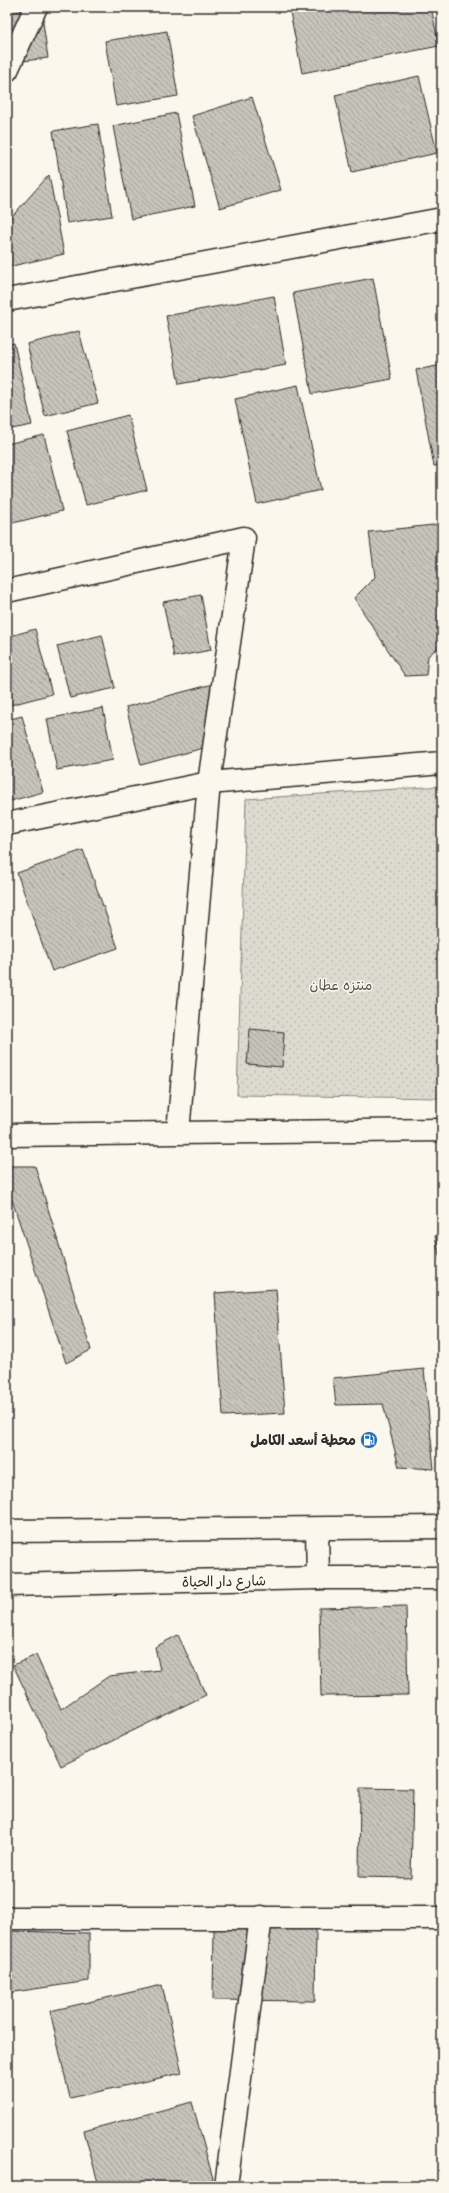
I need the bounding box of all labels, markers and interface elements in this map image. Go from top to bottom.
park label: منتزه عطان [309,976,373,994]
fuel station icon: محطة أسعد الكامل [359,1430,379,1450]
place label: محطة أسعد الكامل [250,1431,356,1449]
street label: شارع دار الحياة [182,1571,266,1592]

